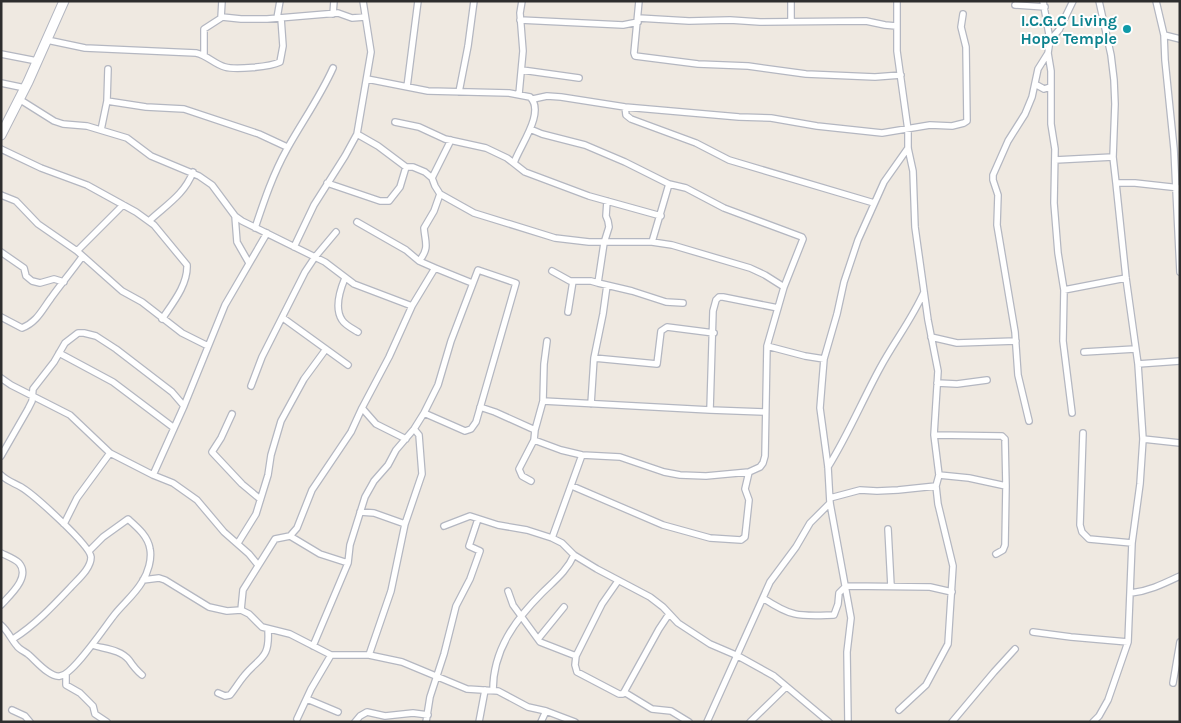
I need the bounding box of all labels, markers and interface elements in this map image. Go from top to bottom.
place label: I.C.G.C Living Hope Temple [1020,11,1117,48]
marker: I.C.G.C Living Hope Temple [1121,23,1133,35]

